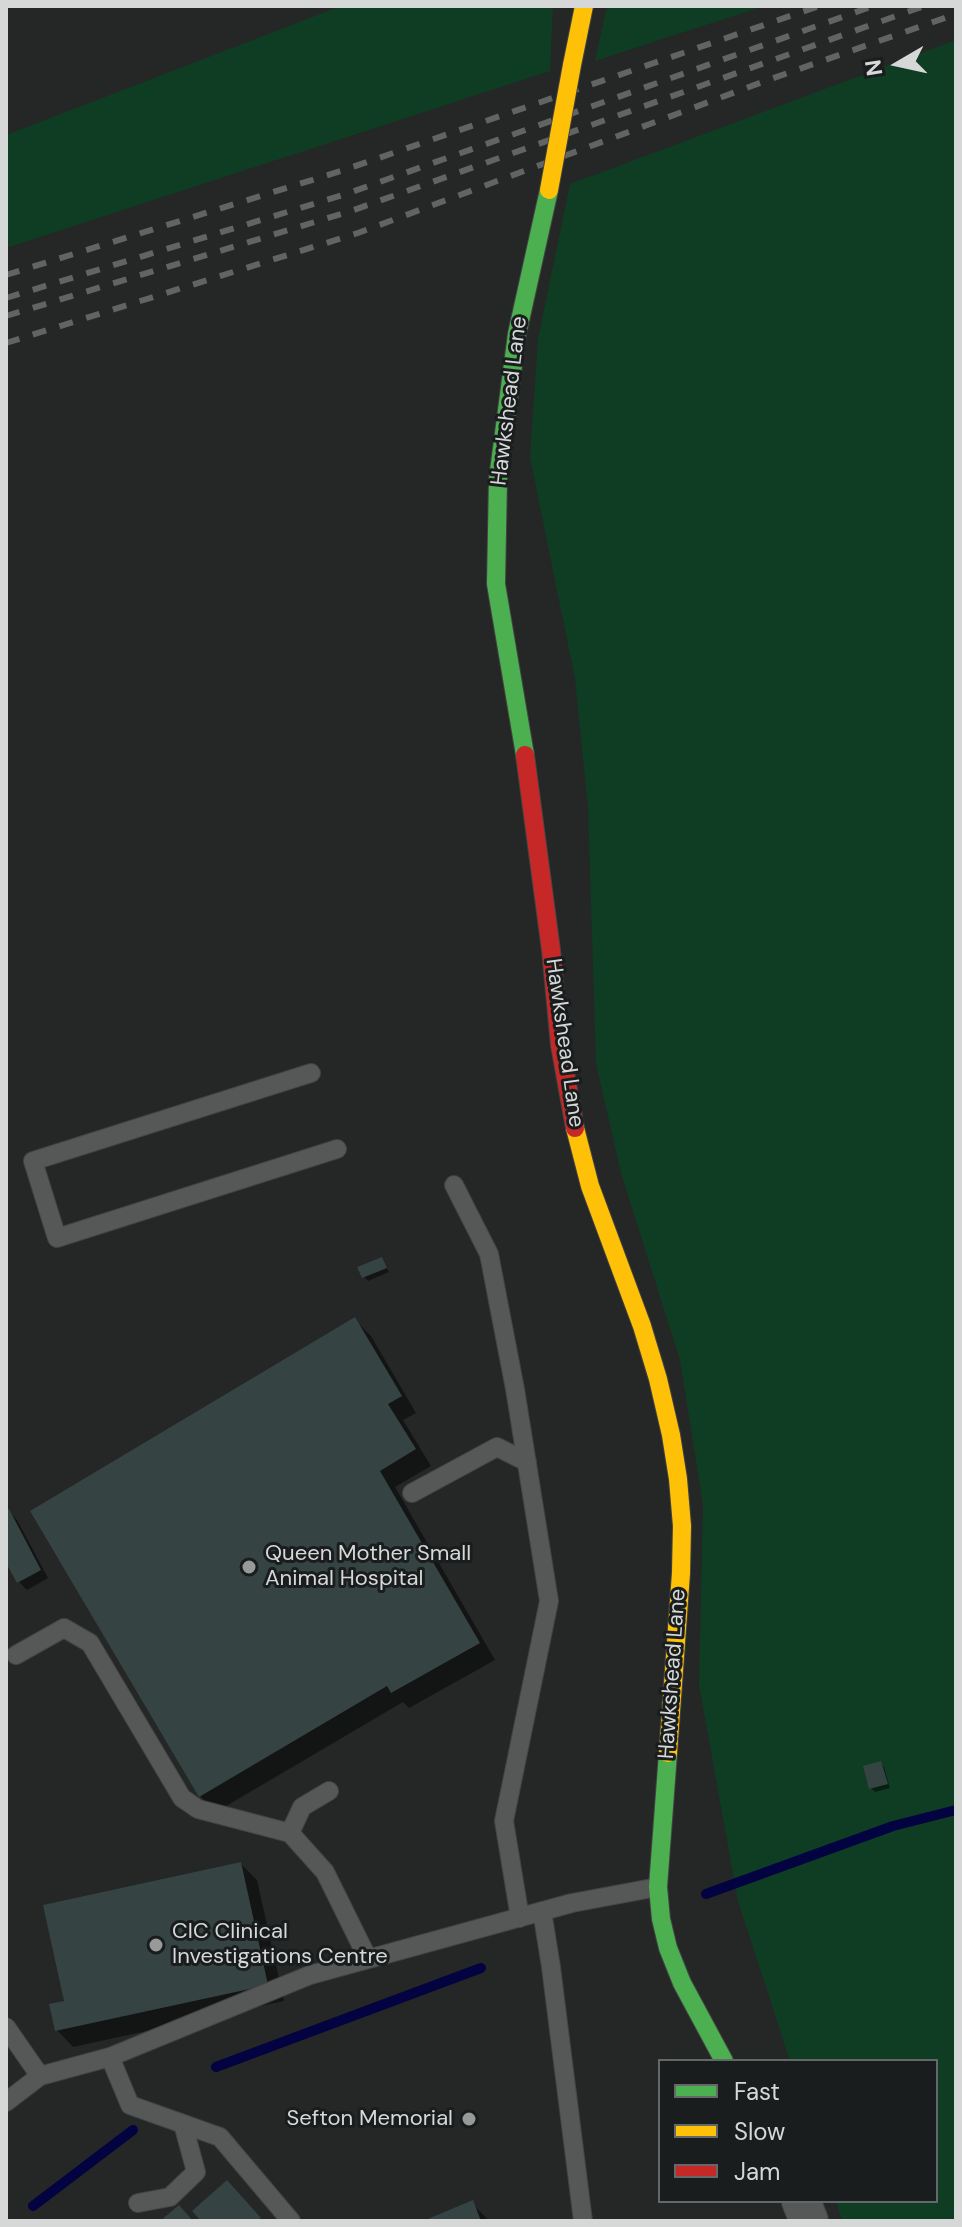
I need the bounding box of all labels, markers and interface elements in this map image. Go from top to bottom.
north arrow [858,24,938,104]
text: N [858,58,889,78]
street label: Hawkshead Lane [487,315,533,487]
street label: Hawkshead Lane [539,957,589,1129]
place label: Queen Mother Small Animal Hospital [265,1541,471,1592]
marker: Queen Mother Small Animal Hospital [240,1558,258,1576]
street label: Hawkshead Lane [654,1588,692,1760]
place label: CIC Clinical Investigations Centre [172,1919,388,1970]
marker: CIC Clinical Investigations Centre [147,1936,165,1954]
legend [658,2059,938,2203]
text: Fast [734,2076,780,2107]
place label: Sefton Memorial [286,2106,453,2132]
marker: Sefton Memorial [460,2110,478,2128]
text: Slow [734,2116,785,2147]
text: Jam [734,2156,780,2187]

